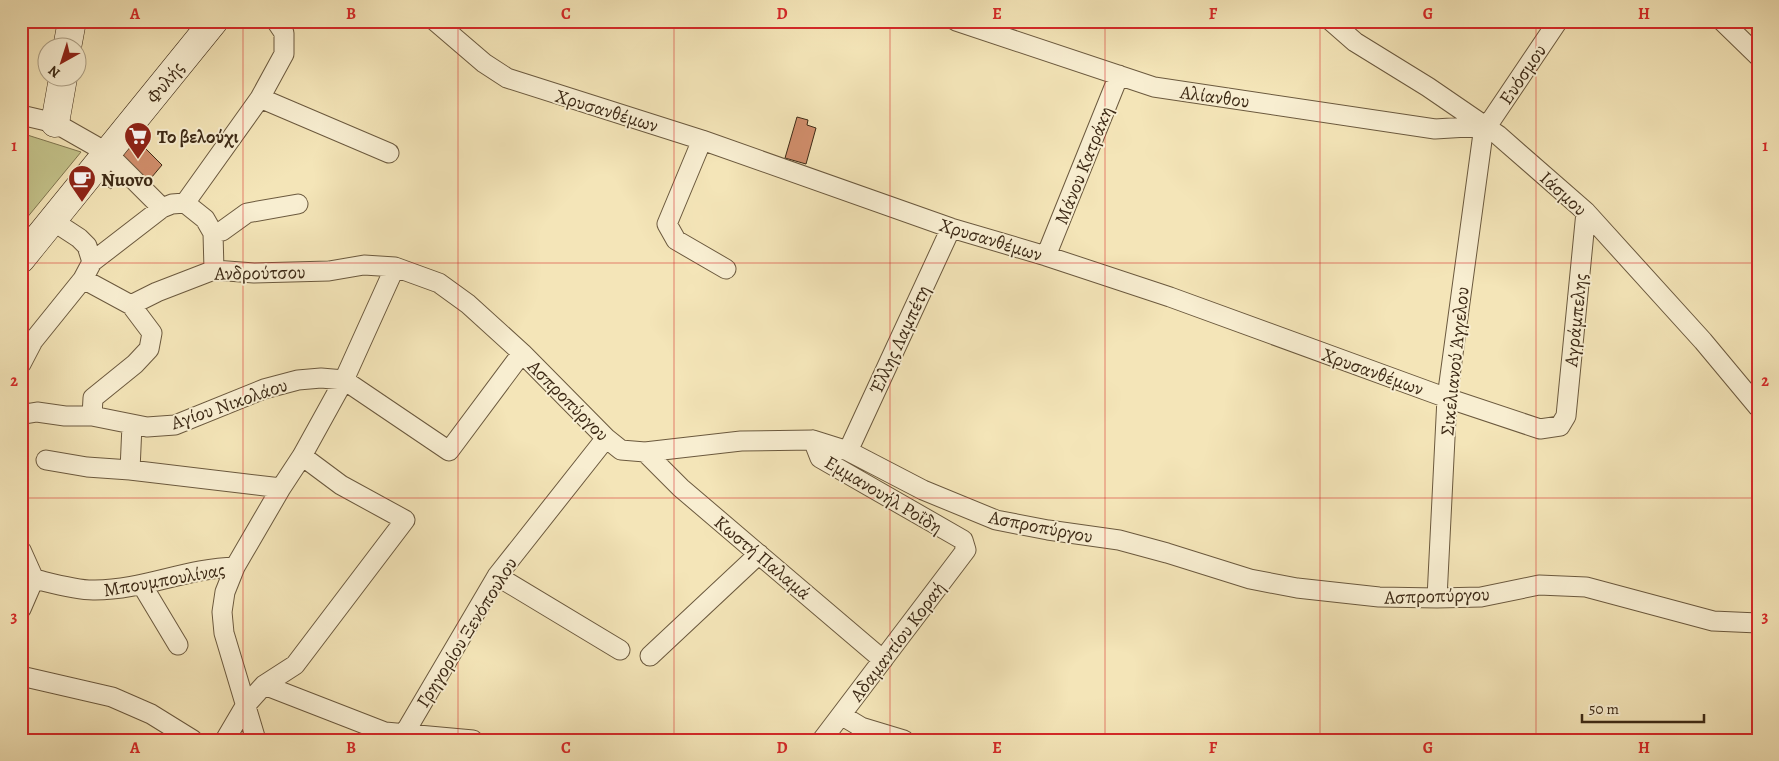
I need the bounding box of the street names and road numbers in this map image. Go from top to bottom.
street label: Ευόσμου [1493,39,1553,110]
street label: Φυλής [140,56,190,109]
street label: Αλίανθου [1178,79,1251,115]
street label: Χρυσανθέμων [552,83,661,139]
street label: Μάνου Κατράκη [1048,102,1119,228]
street label: Ιάσμου [1534,165,1593,222]
street label: Χρυσανθέμων [936,212,1045,268]
street label: Ανδρούτσου [213,259,306,287]
street label: Αγράμπελης [1558,272,1594,369]
street label: Έλλης Λαμπέτη [863,281,936,398]
street label: Σικελιανού Άγγελου [1434,285,1476,437]
street label: Χρυσανθέμων [1318,342,1427,402]
street label: Ασπροπύργου [521,354,615,447]
street label: Αγίου Νικολάου [167,372,291,436]
street label: Εμμανουήλ Ροΐδη [820,449,947,540]
street label: Ασπροπύργου [986,504,1095,550]
street label: Κωστή Παλαμά [708,509,816,606]
street label: Γρηγορίου Ξενόπουλου [410,552,524,713]
street label: Μπουμπουλίνας [101,557,227,603]
street label: Αδαμαντίου Κοραή [843,576,952,708]
street label: Ασπροπύργου [1383,581,1490,611]

